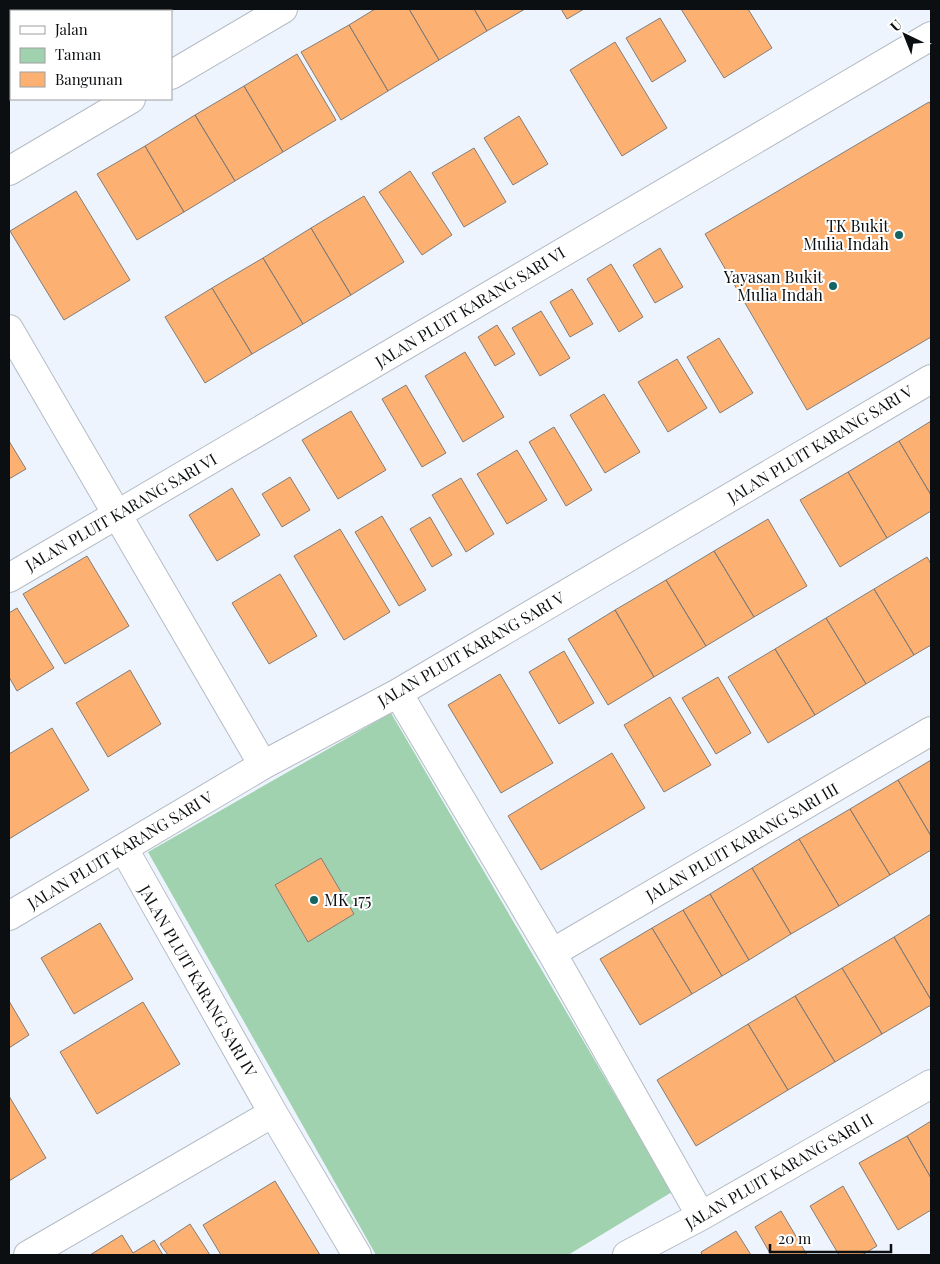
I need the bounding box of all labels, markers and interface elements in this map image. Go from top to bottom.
legend [10,10,172,100]
north arrow [880,10,930,60]
text: U [886,15,906,35]
text: Jalan [54,19,88,39]
text: Taman [55,44,101,64]
text: Bangunan [55,69,123,89]
place label: TK Bukit Mulia Indah [803,215,890,254]
marker: TK Bukit Mulia Indah [893,229,905,241]
street label: JALAN PLUIT KARANG SARI VI [370,241,568,372]
place label: Yayasan Bukit Mulia Indah [723,266,824,305]
marker: Yayasan Bukit Mulia Indah [827,280,839,292]
street label: JALAN PLUIT KARANG SARI V [722,379,917,508]
street label: JALAN PLUIT KARANG SARI VI [20,448,220,576]
street label: JALAN PLUIT KARANG SARI V [373,586,569,711]
street label: JALAN PLUIT KARANG SARI III [641,778,842,906]
street label: JALAN PLUIT KARANG SARI V [22,785,217,914]
street label: JALAN PLUIT KARANG SARI IV [134,880,263,1081]
place label: MK 175 [324,889,371,910]
marker: MK 175 [308,894,320,906]
street label: JALAN PLUIT KARANG SARI II [680,1108,877,1234]
scale bar [770,1222,891,1254]
text: 20 m [778,1228,812,1248]

